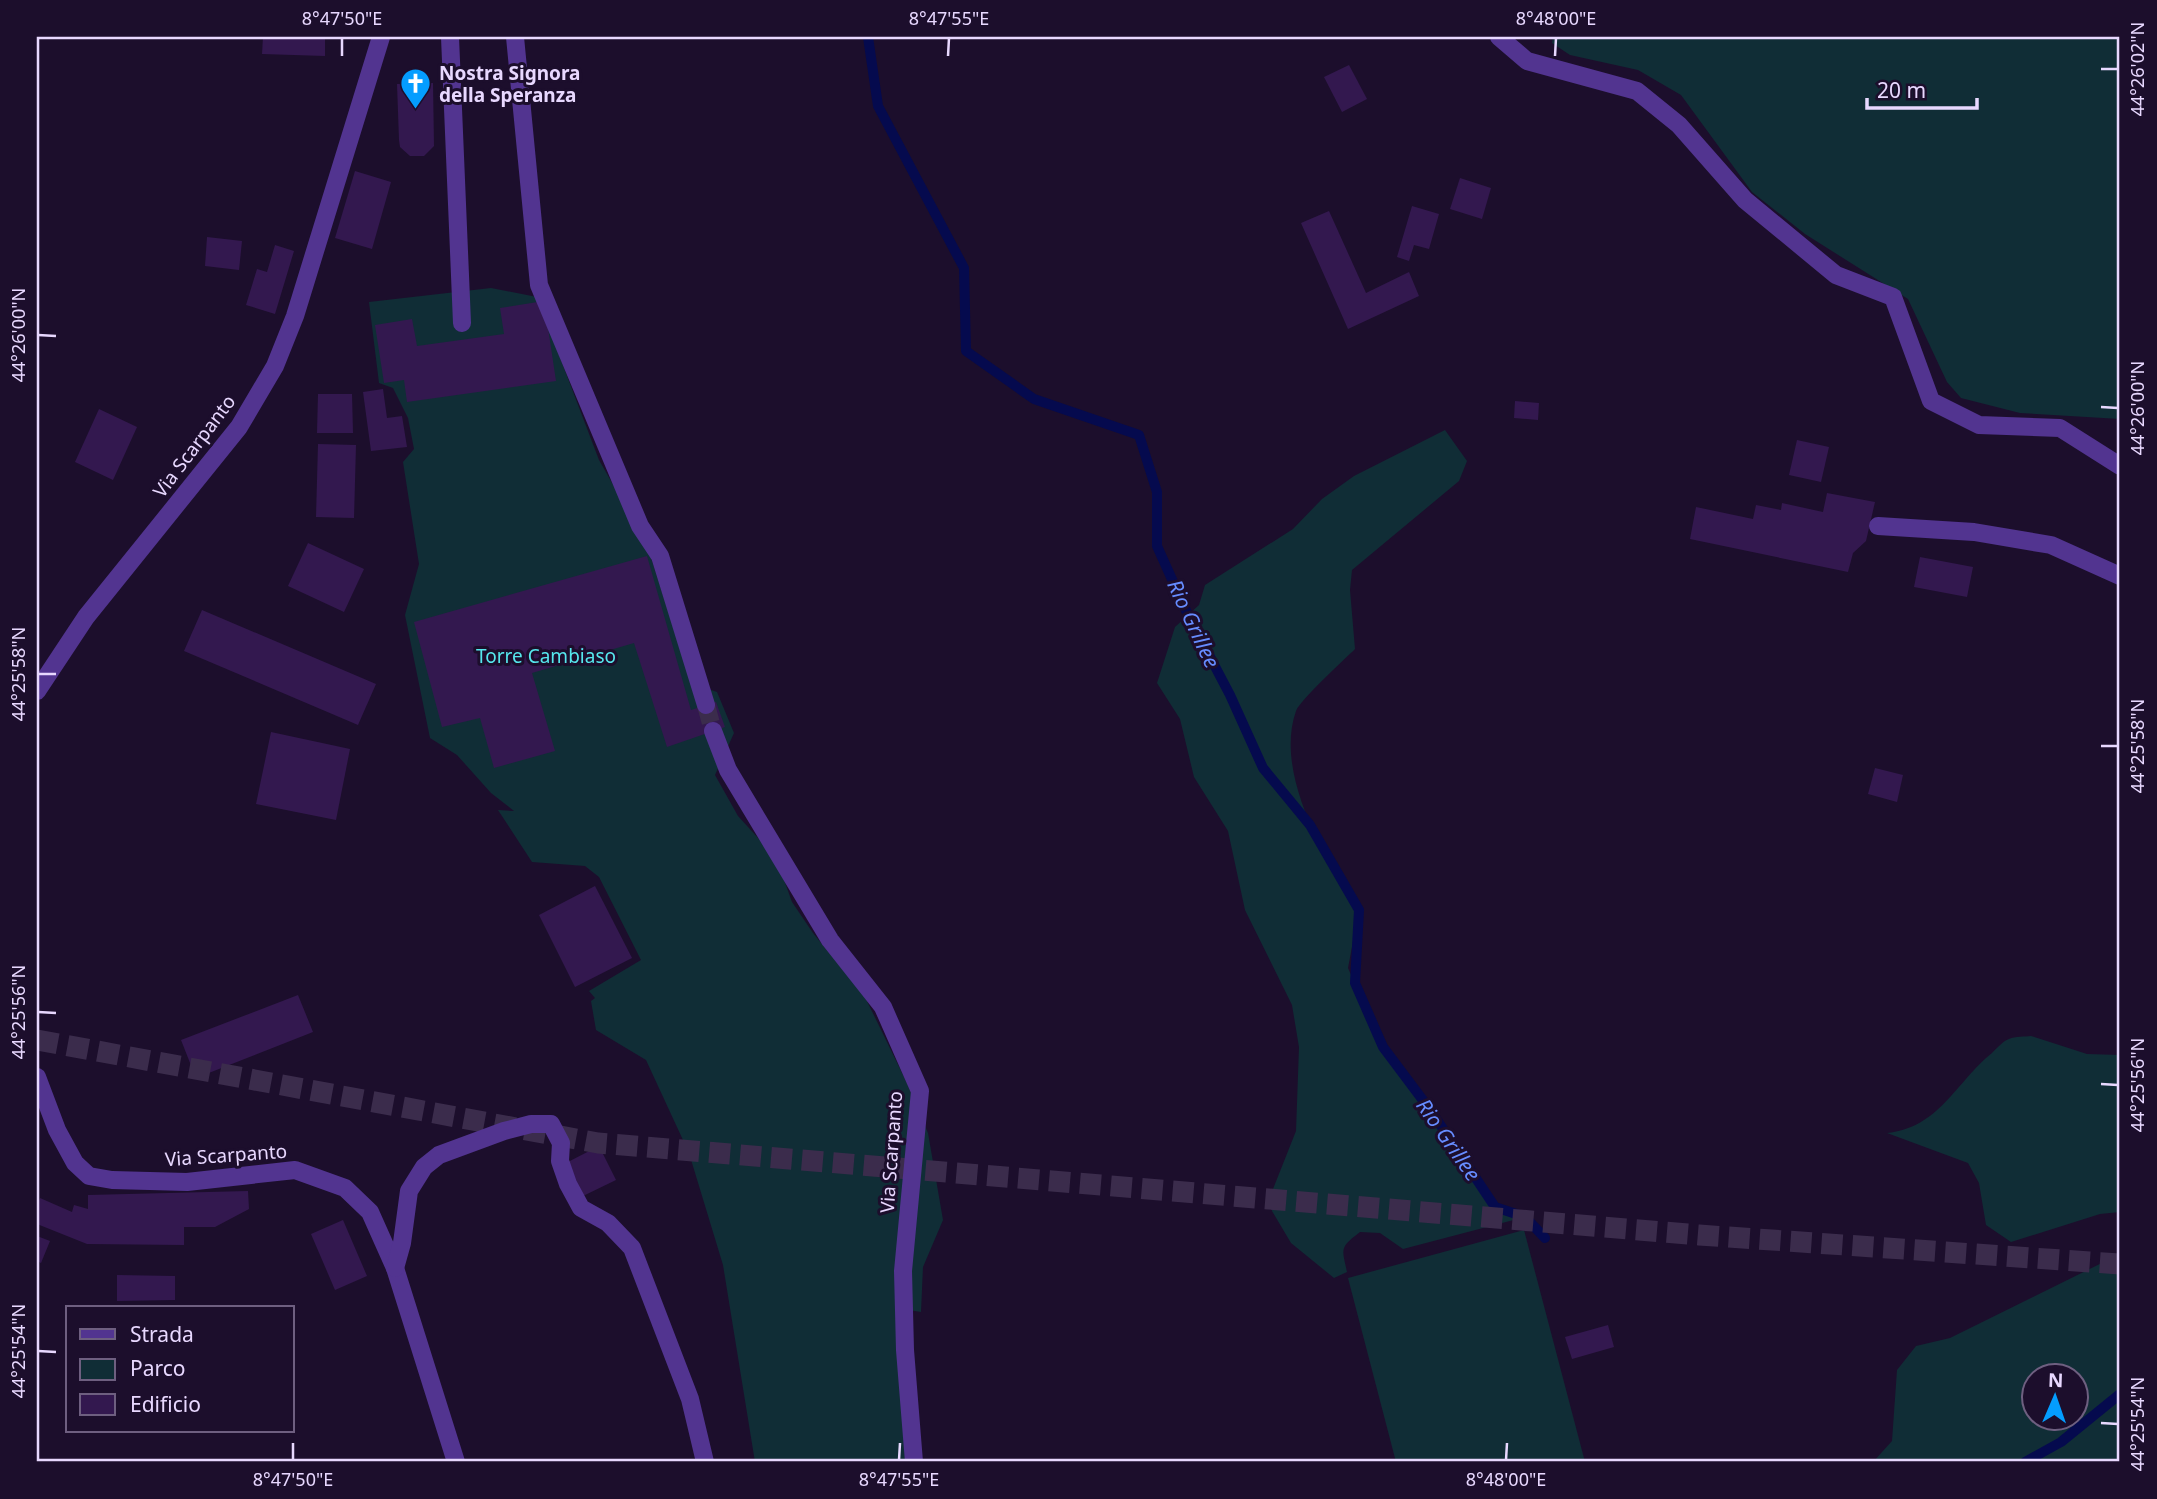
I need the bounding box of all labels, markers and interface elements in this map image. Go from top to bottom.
text: 8°47'50"E [302,6,382,30]
text: 8°47'55"E [909,6,989,30]
text: 8°48'00"E [1516,6,1596,30]
text: 44°26'02"N [2125,22,2149,116]
place label: Nostra Signora della Speranza [439,60,580,108]
scale bar [1867,66,1977,110]
church icon: Nostra Signora della Speranza [399,67,433,111]
text: 20 m [1877,76,1926,104]
text: 44°26'00"N [6,288,30,382]
text: 44°26'00"N [2125,361,2149,455]
street label: Via Scarpanto [147,389,241,503]
water label: Rio Grillee [1161,575,1227,672]
text: 44°25'58"N [6,627,30,721]
park label: Torre Cambiaso [476,643,616,669]
text: 44°25'58"N [2125,699,2149,793]
text: 44°25'56"N [6,965,30,1059]
text: 44°25'56"N [2125,1038,2149,1132]
street label: Via Scarpanto [874,1090,908,1214]
water label: Rio Grillee [1410,1093,1487,1186]
street label: Via Scarpanto [164,1138,288,1172]
text: 44°25'54"N [6,1304,30,1398]
legend [66,1306,294,1432]
text: Strada [130,1320,194,1348]
text: Parco [130,1354,186,1382]
north arrow [2021,1362,2090,1432]
text: N [2047,1367,2064,1393]
text: 44°25'54"N [2125,1377,2149,1471]
text: Edificio [130,1390,201,1418]
text: 8°47'50"E [253,1467,333,1491]
text: 8°47'55"E [859,1467,939,1491]
text: 8°48'00"E [1466,1467,1546,1491]

